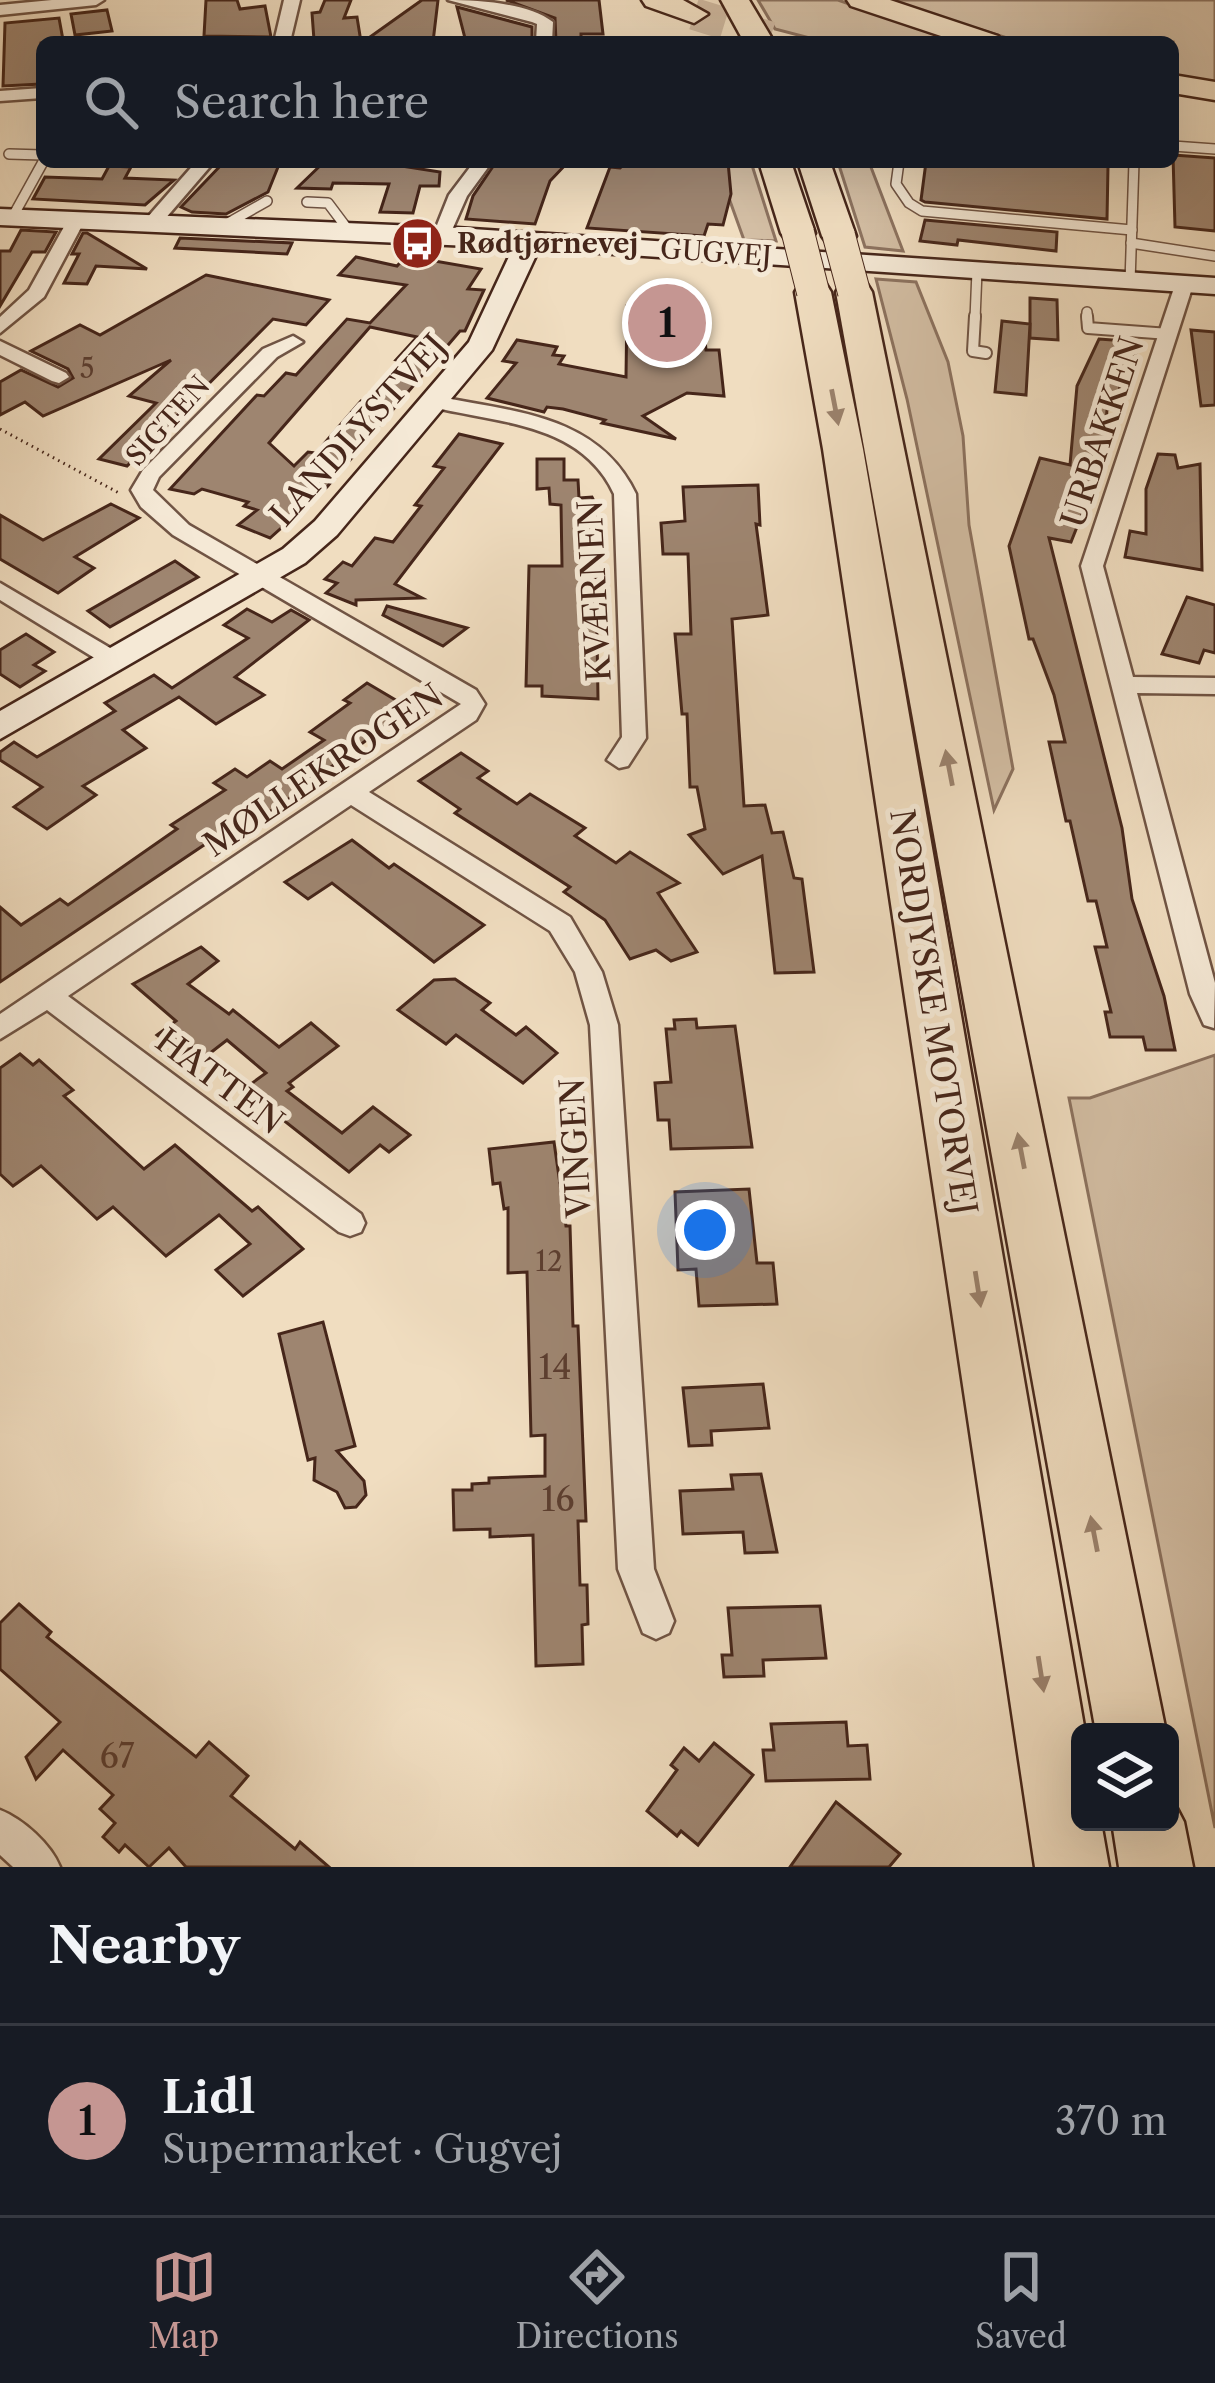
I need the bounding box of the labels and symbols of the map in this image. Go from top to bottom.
bus stop icon: Rødtjørnevej [390,216,446,272]
place label: Rødtjørnevej [457,227,638,260]
street label: GUGVEJ [659,232,773,273]
pin: 1 [628,278,706,368]
street label: LANDLYSTVEJ [261,326,455,535]
street label: URBAKKEN [1052,332,1153,533]
house number: 5 [80,352,94,385]
street label: SIGTEN [119,369,216,472]
one-way arrow [826,389,845,426]
street label: KVÆRNEN [569,499,620,683]
street label: MØLLEKROGEN [196,675,451,866]
one-way arrow [939,749,958,786]
street label: NORDJYSKE MOTORVEJ [881,806,986,1218]
street label: HATTEN [148,1020,292,1143]
street label: VINGEN [551,1077,600,1220]
one-way arrow [1011,1132,1030,1170]
your location [675,1200,735,1260]
house number: 12 [536,1245,562,1278]
one-way arrow [970,1271,988,1309]
house number: 14 [539,1347,571,1388]
house number: 16 [541,1479,575,1520]
one-way arrow [1084,1515,1103,1553]
one-way arrow [1032,1656,1050,1694]
house number: 67 [99,1736,135,1777]

